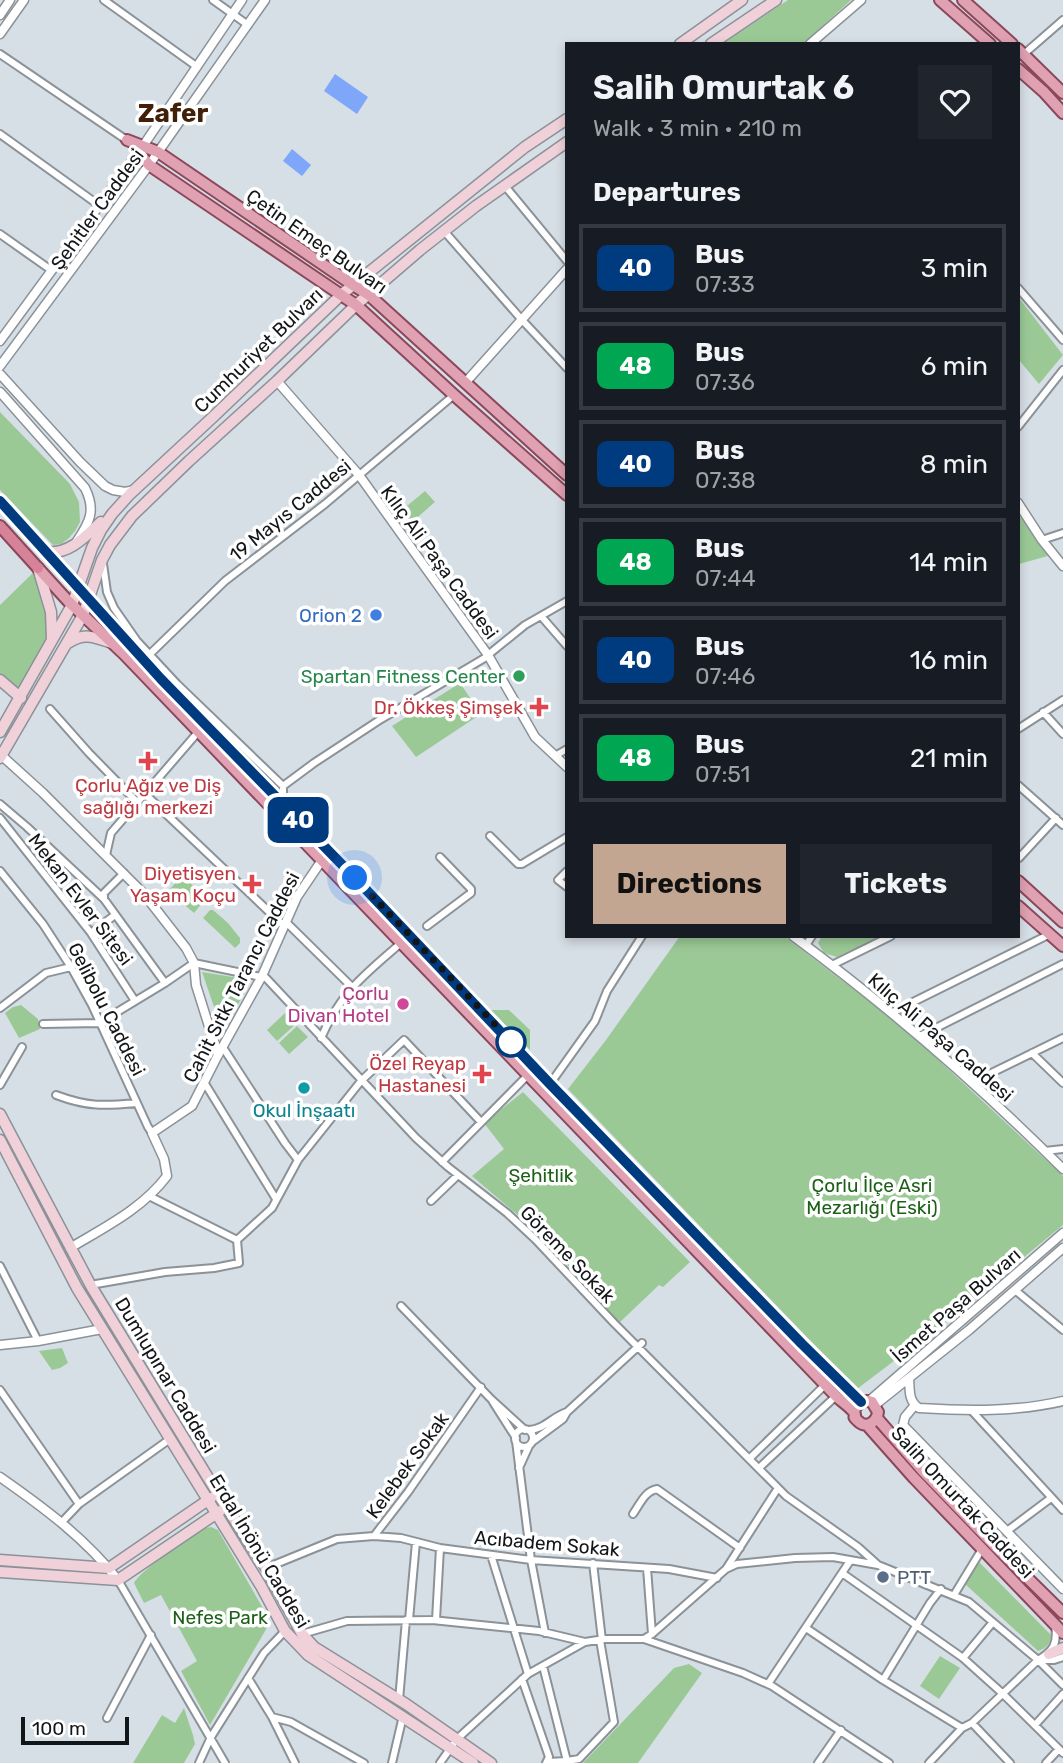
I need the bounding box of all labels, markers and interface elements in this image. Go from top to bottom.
button: heart [918,65,992,139]
text: Salih Omurtak 6 [593,68,854,107]
district label: Zafer [138,98,209,129]
text: Walk · 3 min · 210 m [593,114,802,142]
street label: Şehitler Caddesi [46,145,149,274]
text: Departures [593,177,741,208]
street label: Çetin Emeç Bulvarı [242,184,392,299]
text: Bus [695,239,744,270]
text: 3 min [921,253,988,284]
text: 40 [619,254,652,282]
text: 07:33 [695,270,755,298]
street label: Cumhuriyet Bulvarı [189,283,327,418]
text: Bus [695,337,744,368]
text: 6 min [921,351,988,382]
text: 48 [619,352,652,380]
text: 07:36 [695,368,755,396]
text: Bus [695,435,744,466]
text: 8 min [920,449,988,480]
text: 40 [619,450,652,478]
street label: 19 Mayıs Caddesi [225,454,356,566]
text: 07:38 [695,466,756,494]
street label: Kılıç Ali Paşa Caddesi [376,481,503,644]
text: Bus [695,533,744,564]
text: 14 min [909,547,988,578]
text: 48 [619,548,652,576]
text: 07:44 [695,564,756,592]
place label: Orion 2 [299,604,362,627]
marker: Orion 2 [368,607,384,623]
text: Bus [695,631,744,662]
text: 16 min [910,645,988,676]
text: 40 [619,646,652,674]
text: 07:46 [695,662,755,690]
place label: Spartan Fitness Center [301,665,506,688]
marker: Spartan Fitness Center [511,668,527,684]
place label: Dr. Ökkeş Şimşek [374,696,523,719]
marker: Dr. Ökkeş Şimşek [529,697,549,717]
text: Bus [695,729,744,760]
text: 21 min [910,743,988,774]
text: 48 [619,744,652,772]
marker: Çorlu Ağız ve Diş sağlığı merkezi [138,751,158,771]
text: 07:51 [695,760,750,788]
place label: Çorlu Ağız ve Diş sağlığı merkezi [75,774,221,819]
line badge: 40 [266,797,330,843]
text: 40 [282,806,314,834]
street label: Mekan Evler Sitesi [24,829,138,970]
button: Directions [593,844,786,924]
button: Tickets [800,844,992,924]
your location [337,860,372,895]
place label: Diyetisyen Yaşam Koçu [130,862,236,907]
street label: Cahit Sıtkı Tarancı Caddesi [178,868,305,1086]
marker: Diyetisyen Yaşam Koçu [242,874,262,894]
street label: Gelibolu Caddesi [63,939,150,1080]
street label: Kılıç Ali Paşa Caddesi [864,968,1018,1107]
place label: Çorlu Divan Hotel [287,982,389,1027]
marker: Çorlu Divan Hotel [395,996,411,1012]
unlabelled marker [496,1027,526,1057]
place label: Özel Reyap Hastanesi [369,1052,466,1097]
marker: Özel Reyap Hastanesi [472,1064,492,1084]
marker: Okul İnşaatı [296,1080,312,1096]
place label: Okul İnşaatı [253,1099,355,1122]
park label: Şehitlik [508,1164,574,1187]
park label: Çorlu İlçe Asri Mezarlığı (Eski) [806,1174,938,1219]
street label: Göreme Sokak [515,1201,620,1308]
street label: İsmet Paşa Bulvarı [887,1243,1025,1368]
street label: Dumlupınar Caddesi [110,1293,221,1457]
street label: Kelebek Sokak [361,1408,454,1523]
street label: Salih Omurtak Caddesi [886,1422,1039,1583]
street label: Erdal İnönü Caddesi [205,1470,315,1632]
street label: Acıbadem Sokak [473,1526,621,1561]
place label: PTT [897,1566,931,1589]
marker: PTT [875,1569,891,1585]
park label: Nefes Park [172,1606,268,1629]
scale bar [21,1714,130,1746]
text: 100 m [32,1717,86,1740]

